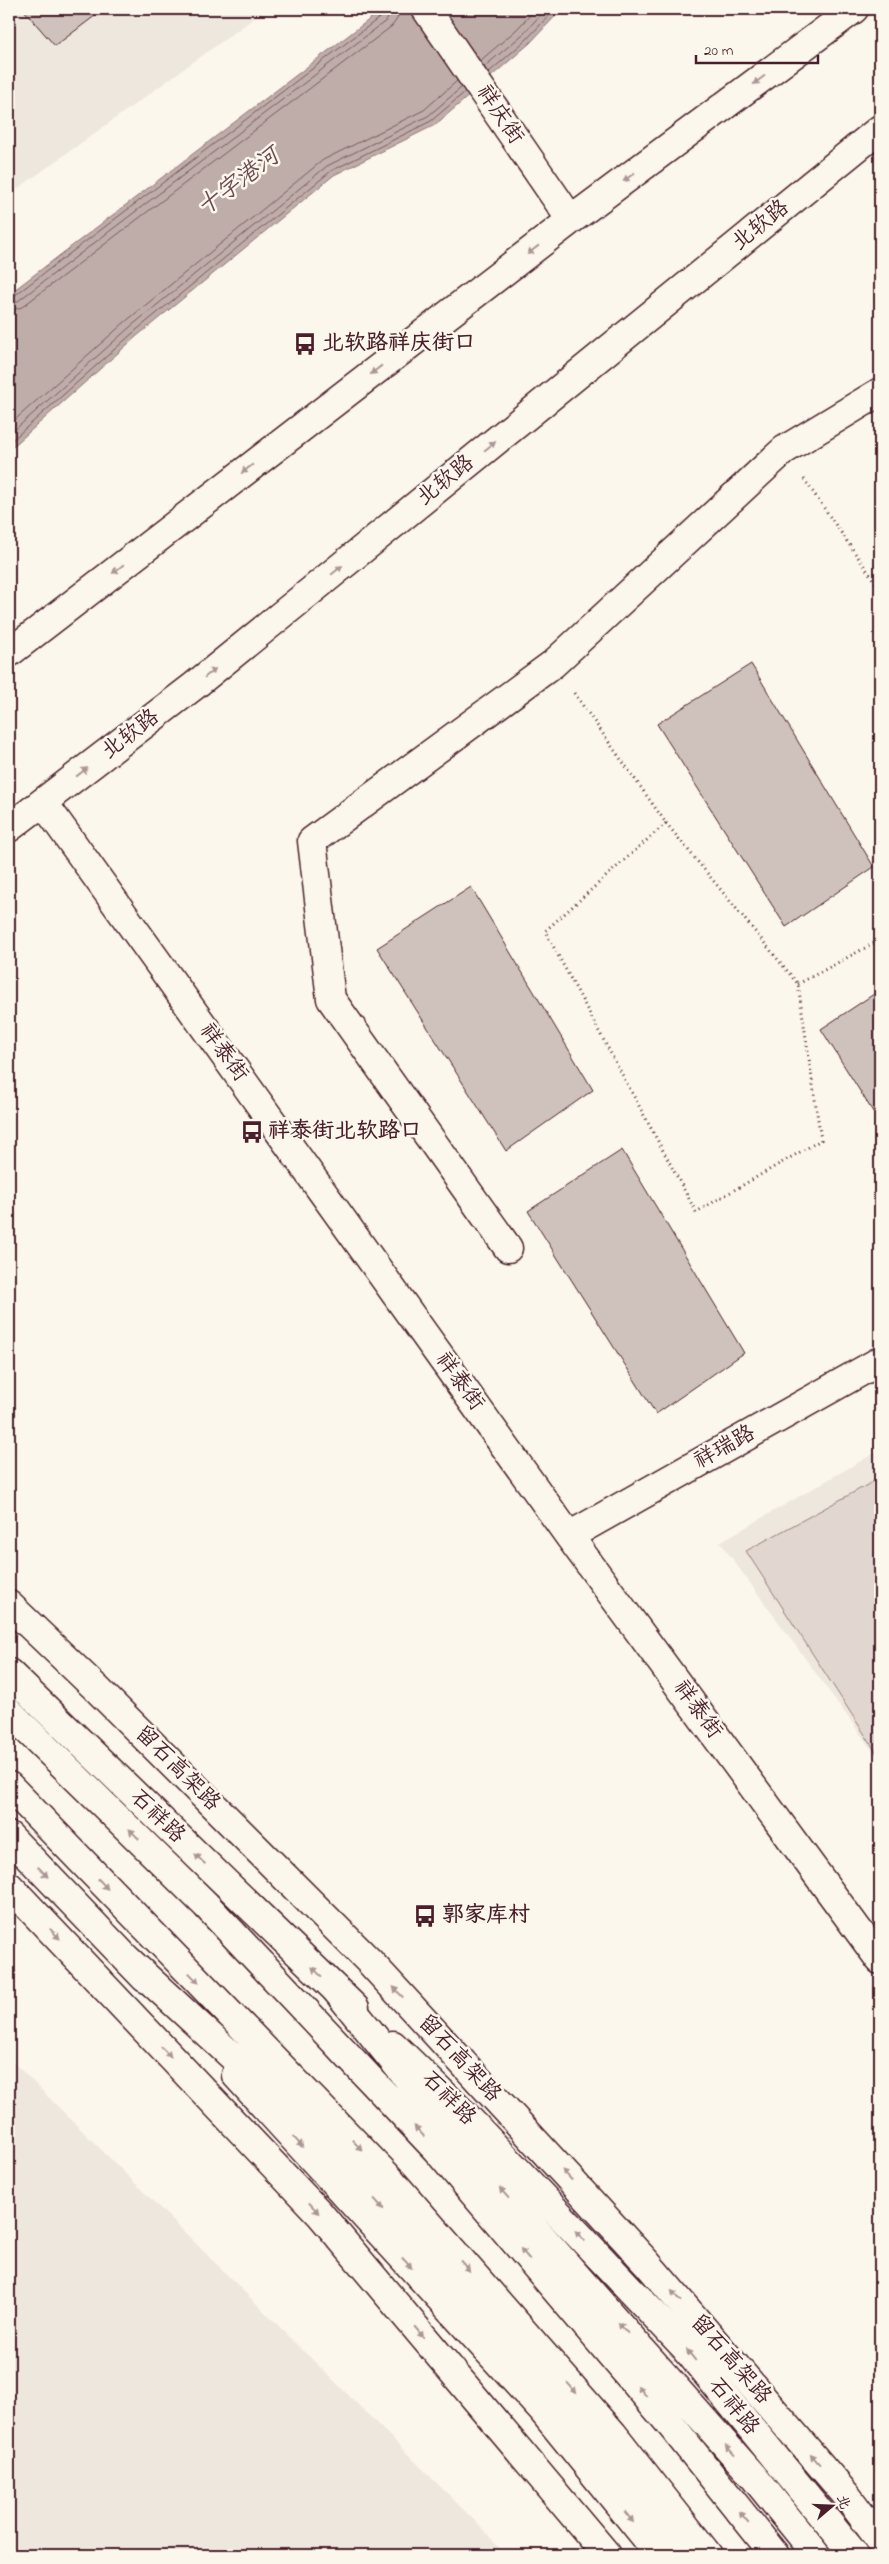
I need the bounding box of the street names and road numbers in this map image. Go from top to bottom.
street label: 祥庆街 [467,79,531,151]
street label: 北软路 [725,193,797,259]
street label: 北软路 [410,448,482,514]
street label: 北软路 [95,702,167,768]
street label: 祥泰街 [191,1017,255,1089]
street label: 祥泰街 [427,1346,491,1418]
street label: 祥瑞路 [688,1418,762,1478]
street label: 祥泰街 [665,1674,729,1746]
street label: 留石高架路 [127,1719,227,1819]
street label: 石祥路 [122,1783,192,1851]
street label: 留石高架路 [410,2008,508,2110]
street label: 石祥路 [413,2064,483,2134]
street label: 留石高架路 [682,2308,778,2412]
street label: 石祥路 [700,2371,766,2443]

